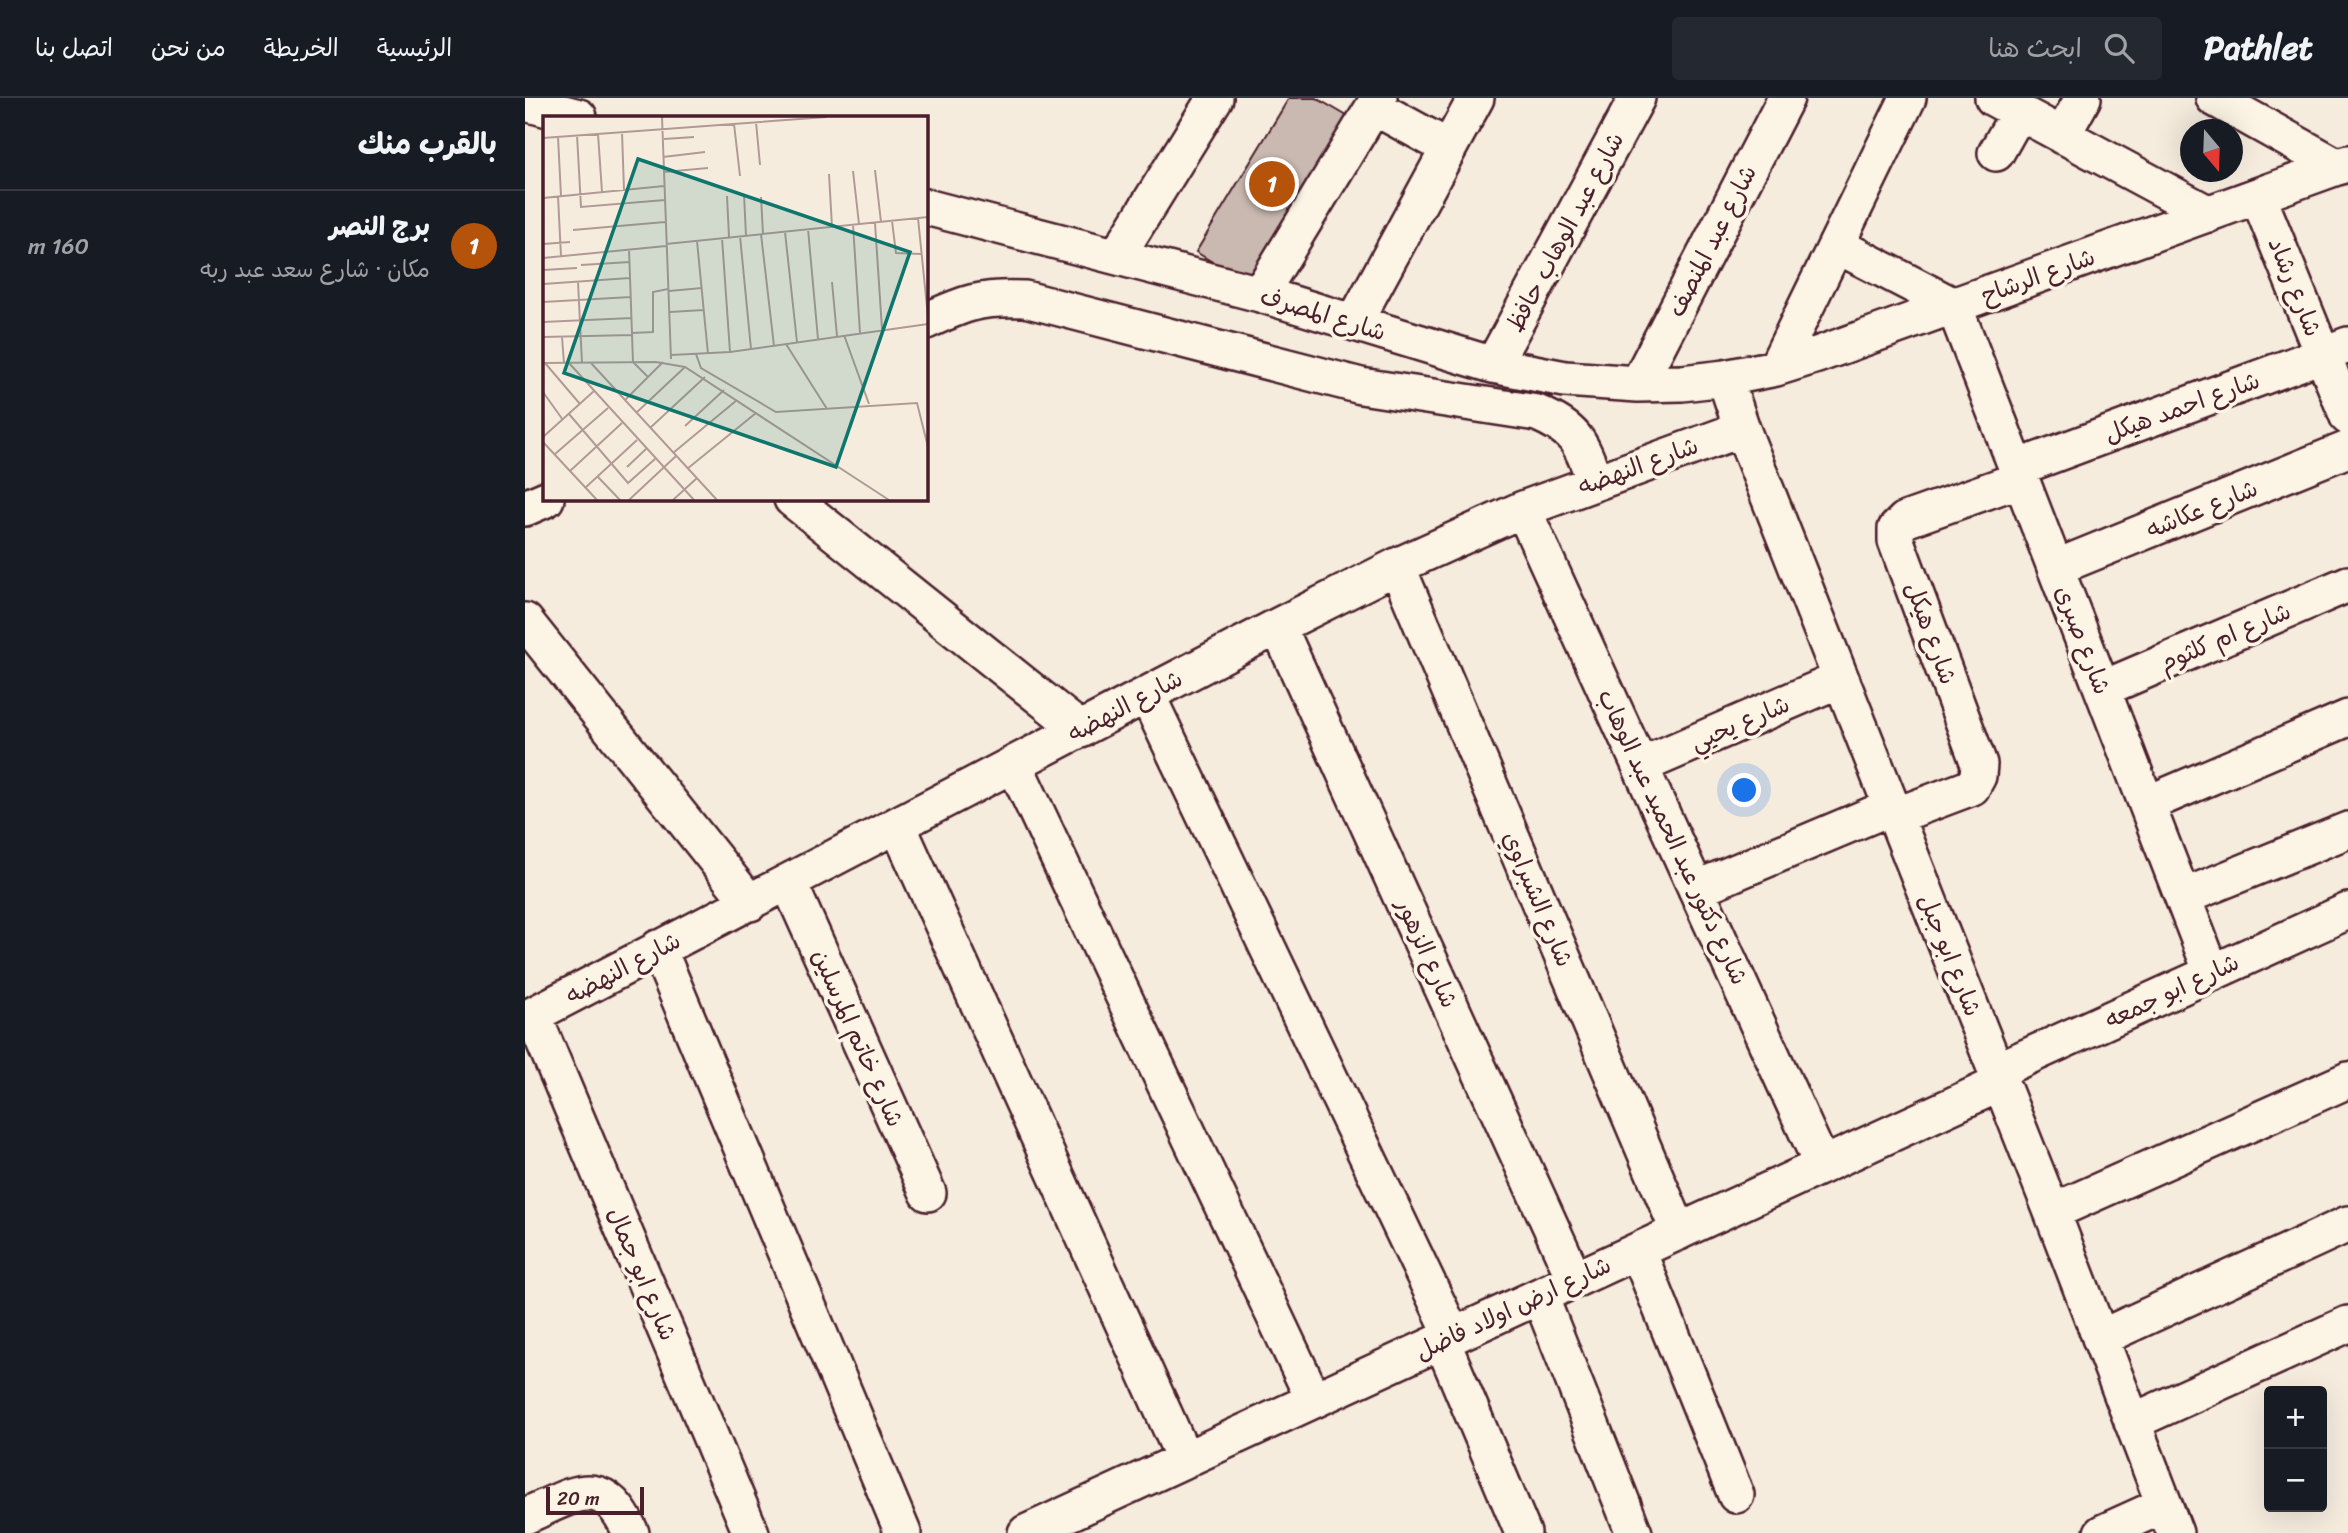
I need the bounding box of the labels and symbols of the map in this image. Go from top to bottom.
inset map [543,116,927,500]
north arrow [2180,119,2243,182]
street label: شارع عبد الوهاب حافظ [1494,124,1636,340]
street label: شارع عبد المنصف [1656,157,1768,325]
pin: 1 [1249,158,1295,210]
street label: شارع رشاد [2256,231,2334,343]
street label: شارع الرشاح [1975,236,2101,316]
street label: شارع المصرف [1255,275,1391,353]
street label: شارع احمد هيكل [2098,359,2266,455]
street label: شارع النهضه [1572,425,1704,507]
street label: شارع عكاشه [2140,467,2264,551]
street label: شارع هيكل [1893,576,1969,690]
street label: شارع صبرى [2043,579,2123,701]
street label: شارع ام كلثوم [2152,590,2298,684]
street label: شارع النهضه [1060,658,1190,754]
street label: شارع دكتور عبد الحميد عبد الوهاب [1586,682,1760,992]
street label: شارع يحيي [1684,683,1796,763]
your location [1727,773,1761,807]
street label: شارع الشبراوي [1490,824,1586,974]
street label: شارع ابو جبل [1906,887,1994,1023]
street label: شارع الزهور [1384,890,1470,1015]
street label: شارع النهضه [558,920,688,1016]
street label: شارع ابو جمعه [2098,941,2246,1041]
street label: شارع خاتم المرسلين [800,942,916,1134]
street label: شارع ابو جمال [595,1201,689,1347]
street label: شارع ارض اولاد فاضل [1408,1244,1618,1372]
scale bar [546,1484,644,1516]

